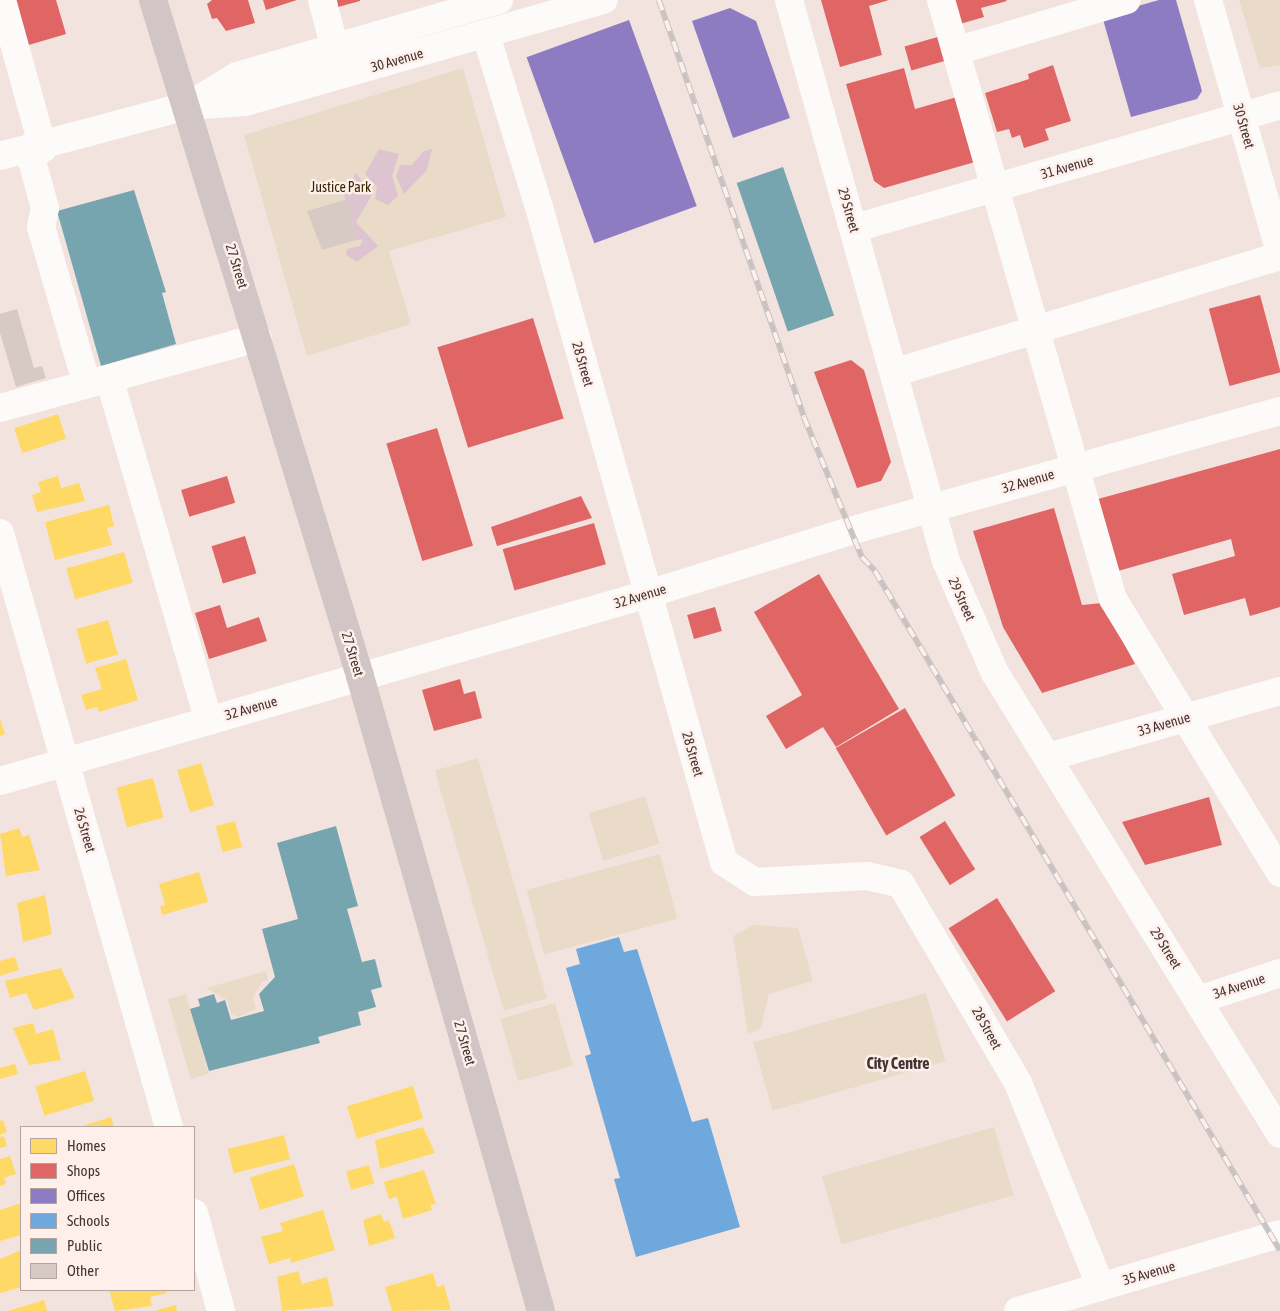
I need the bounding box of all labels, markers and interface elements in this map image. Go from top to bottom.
street label: 30 Avenue [369,45,425,75]
street label: 30 Street [1230,102,1258,150]
street label: 31 Avenue [1039,152,1095,182]
park label: Justice Park [311,179,371,195]
street label: 29 Street [835,186,863,234]
street label: 27 Street [222,242,252,290]
street label: 28 Street [569,340,597,388]
street label: 32 Avenue [1000,466,1056,496]
street label: 29 Street [945,575,979,623]
street label: 32 Avenue [612,580,668,612]
street label: 27 Street [338,630,368,678]
street label: 32 Avenue [223,693,279,723]
street label: 33 Avenue [1136,709,1192,739]
street label: 28 Street [679,730,707,778]
street label: 26 Street [71,806,99,854]
street label: 29 Street [1147,924,1185,972]
street label: 34 Avenue [1211,970,1267,1002]
street label: 28 Street [969,1004,1005,1052]
street label: 27 Street [451,1019,479,1067]
district label: City Centre [866,1053,930,1073]
legend [20,1126,195,1291]
text: Homes [67,1137,106,1154]
text: Shops [67,1162,100,1179]
text: Offices [67,1187,105,1204]
text: Schools [67,1212,110,1229]
text: Public [67,1237,102,1254]
street label: 35 Avenue [1121,1258,1177,1288]
text: Other [67,1262,99,1279]

